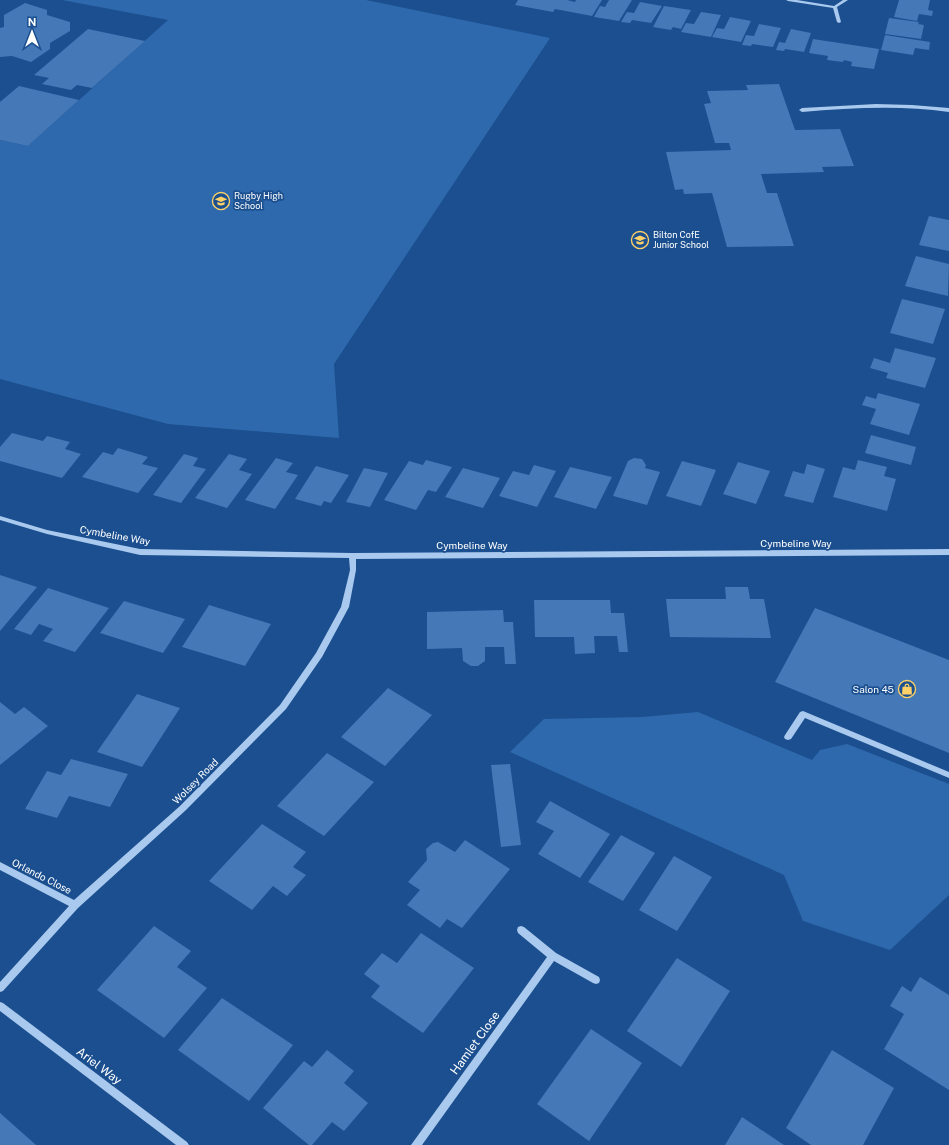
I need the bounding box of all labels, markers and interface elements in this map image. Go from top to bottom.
north arrow [12,12,52,52]
text: N [28,16,36,28]
place label: Rugby High School [234,190,283,211]
school or university icon: Rugby High School [211,191,231,211]
place label: Bilton CofE Junior School [653,229,709,250]
school or university icon: Bilton CofE Junior School [630,230,650,250]
street label: Cymbeline Way [79,523,152,547]
street label: Cymbeline Way [760,537,832,549]
street label: Cymbeline Way [436,539,508,551]
shop icon: Salon 45 [897,679,917,699]
place label: Salon 45 [853,683,894,695]
street label: Wolsey Road [170,756,220,806]
street label: Orlando Close [10,856,74,896]
street label: Hamlet Close [447,1008,503,1077]
street label: Ariel Way [74,1044,125,1088]

